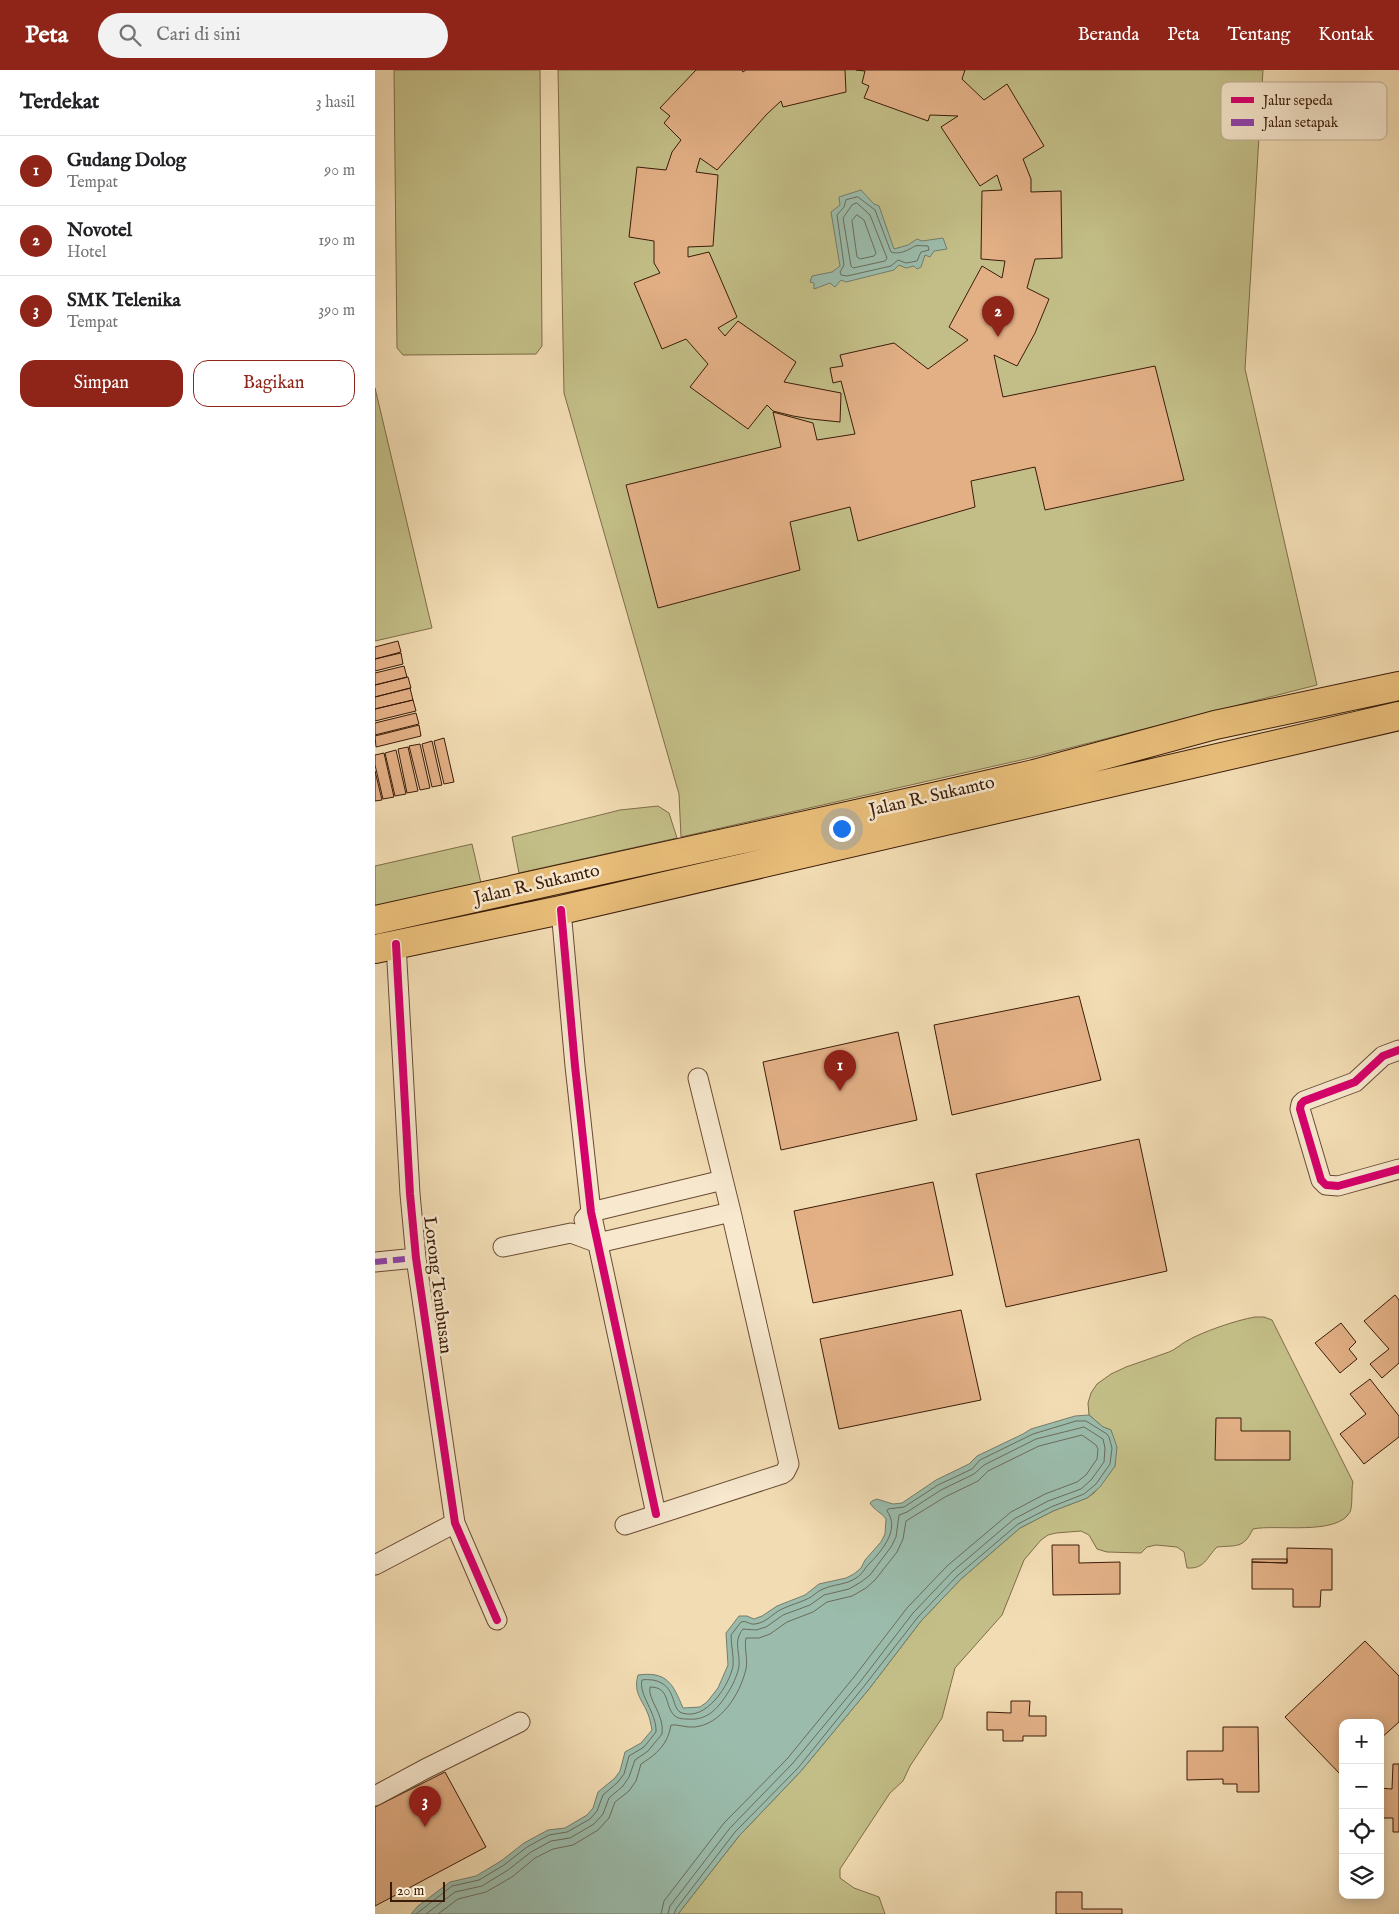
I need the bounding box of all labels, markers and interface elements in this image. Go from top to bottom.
search box [98,13,448,58]
text: Peta [25,20,68,51]
icon: search [116,21,144,49]
text: Cari di sini [156,23,241,47]
text: Beranda [1078,24,1139,47]
text: Peta [1167,24,1200,47]
text: Tentang [1228,24,1290,47]
text: Kontak [1318,24,1374,47]
legend [1221,82,1387,140]
text: Terdekat [20,89,99,116]
text: Jalur sepeda [1261,92,1333,110]
text: 3 hasil [316,93,355,113]
text: Jalan setapak [1261,114,1339,132]
text: Gudang Dolog [67,149,186,173]
text: 1 [33,161,39,181]
text: 90 m [324,161,355,181]
text: Tempat [67,173,118,193]
text: Novotel [67,219,132,243]
text: 2 [32,231,40,251]
text: 190 m [318,231,355,251]
text: Hotel [67,243,106,263]
text: SMK Telenika [67,289,181,313]
pin: 2 [982,296,1014,337]
text: 3 [33,301,39,321]
text: 390 m [318,301,355,321]
text: Tempat [67,313,118,333]
button: Simpan [20,360,183,407]
button: Bagikan [193,360,355,407]
street label: Jalan R. Sukamto [865,771,997,823]
your location [829,816,855,842]
street label: Jalan R. Sukamto [470,859,602,911]
pin: 1 [824,1050,856,1091]
street label: Lorong Tembusan [417,1215,457,1355]
map controls [1339,1719,1384,1899]
button: + [1339,1719,1384,1764]
button: − [1339,1764,1384,1809]
pin: 3 [409,1786,441,1827]
button: locate [1339,1809,1384,1854]
button: layers [1339,1854,1384,1899]
scale bar [390,1879,445,1902]
text: 20 m [397,1882,424,1900]

